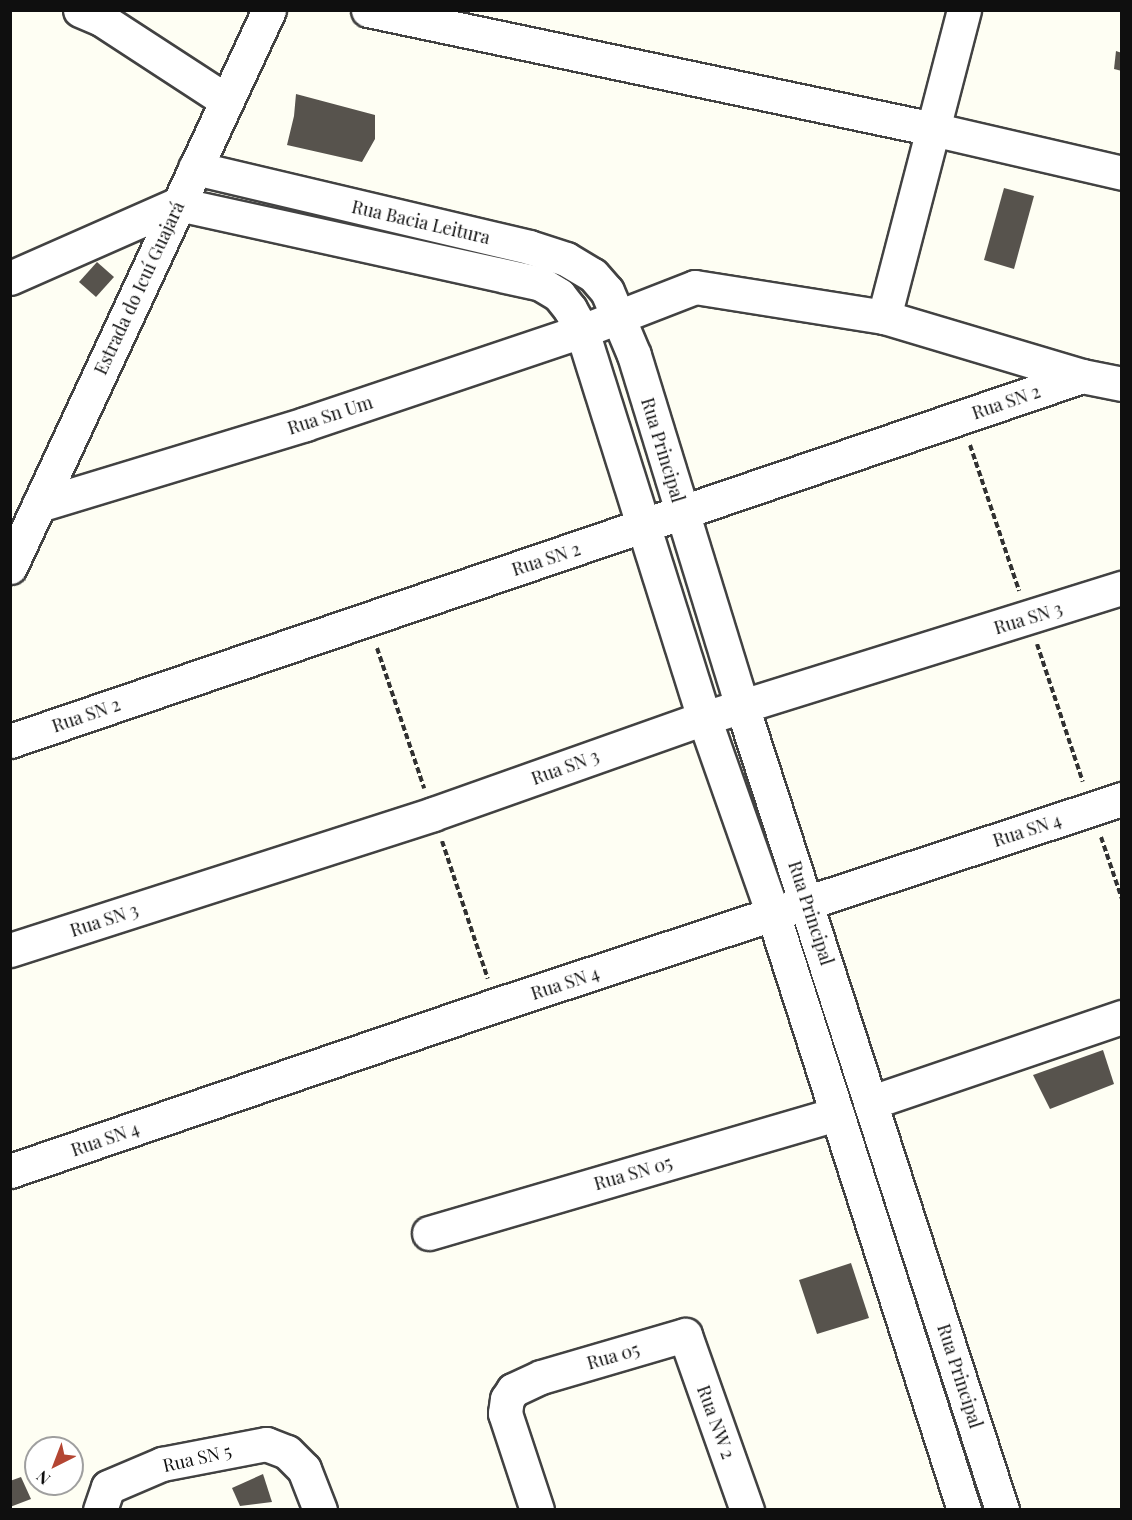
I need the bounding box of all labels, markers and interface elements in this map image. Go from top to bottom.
street label: Rua Bacia Leitura [349,196,493,248]
street label: Estrada do Icuí Guajará [89,198,189,378]
street label: Rua SN 2 [969,380,1043,424]
street label: Rua Sn Um [285,391,375,439]
street label: Rua Principal [637,395,689,505]
street label: Rua SN 2 [509,538,583,580]
street label: Rua SN 3 [991,597,1065,639]
street label: Rua SN 2 [49,693,123,737]
street label: Rua SN 3 [528,745,602,789]
street label: Rua SN 4 [990,809,1064,851]
street label: Rua Principal [784,858,838,968]
street label: Rua SN 3 [67,899,141,941]
street label: Rua SN 4 [528,962,602,1004]
street label: Rua SN 4 [68,1117,142,1161]
street label: Rua SN 05 [591,1151,675,1195]
street label: Rua Principal [933,1321,987,1431]
street label: Rua 05 [584,1338,642,1374]
street label: Rua NW 2 [693,1382,739,1462]
north arrow [24,1436,84,1496]
street label: Rua SN 5 [160,1440,234,1476]
text: N [32,1467,54,1490]

